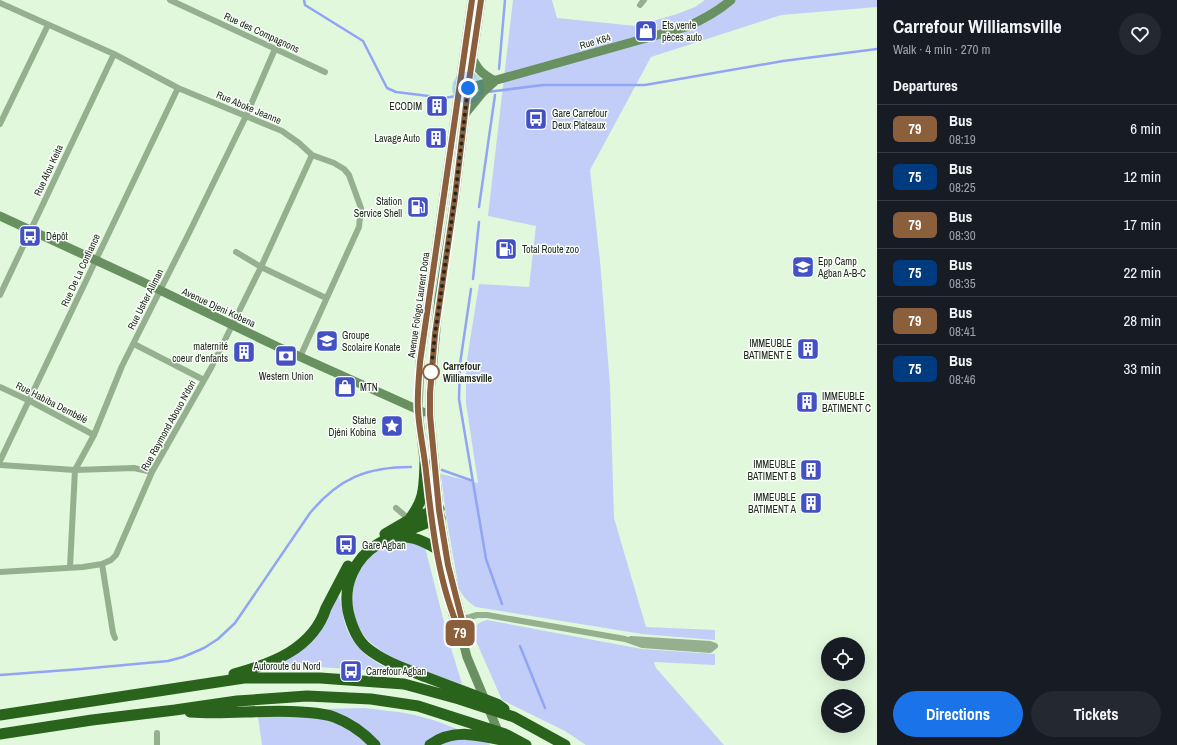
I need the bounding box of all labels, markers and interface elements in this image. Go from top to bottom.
street label: Rue des Compagnons [222,9,302,56]
text: Carrefour Williamsville [893,13,1062,39]
button: heart [1119,13,1161,55]
shop icon: Ets vente pèces auto [633,18,659,44]
place label: Ets vente pèces auto [662,19,703,44]
street label: Rue K64 [578,31,613,52]
text: Walk · 4 min · 270 m [893,41,990,58]
text: Departures [893,75,958,96]
your location [458,78,478,98]
street label: Rue Aboke Jeanne [214,88,284,127]
building icon: ECODIM [424,93,450,119]
place label: ECODIM [389,100,422,113]
bus stop icon: Gare Carrefour Deux Plateaux [523,106,549,132]
place label: Gare Carrefour Deux Plateaux [552,107,607,132]
text: Bus [949,110,972,131]
text: 6 min [1130,118,1161,139]
text: 79 [909,120,921,138]
building icon: Lavage Auto [423,125,449,151]
text: 08:19 [949,131,976,148]
place label: Lavage Auto [374,132,420,145]
street label: Rue Afou Keita [31,142,66,198]
text: Bus [949,158,972,179]
text: 12 min [1123,166,1161,187]
text: 75 [909,168,921,186]
text: 08:25 [949,179,976,196]
fuel station icon: Station Service Shell [405,194,431,220]
place label: Station Service Shell [354,195,402,220]
text: Bus [949,206,972,227]
text: 17 min [1123,214,1161,235]
text: 79 [909,216,921,234]
bus stop icon: Dépôt [17,223,43,249]
text: 08:30 [949,227,976,244]
place label: Dépôt [46,230,69,243]
street label: Rue De La Confiance [58,231,103,309]
fuel station icon: Total Route zoo [493,236,519,262]
place label: Total Route zoo [522,243,579,256]
street label: Avenue Fologo Laurent Dona [405,251,432,360]
school or university icon: Epp Camp Agban A-B-C [790,254,816,280]
text: Bus [949,254,972,275]
place label: Epp Camp Agban A-B-C [817,255,866,280]
text: 22 min [1123,262,1161,283]
text: 75 [909,264,921,282]
street label: Rue Usher Aliman [125,267,166,332]
text: 08:35 [949,275,976,292]
street label: Avenue Djeni Kobena [179,284,258,330]
text: Bus [949,302,972,323]
text: 28 min [1123,310,1161,331]
text: 79 [909,312,921,330]
text: 08:41 [949,323,976,340]
school or university icon: Groupe Scolaire Konate [314,328,340,354]
place label: Groupe Scolaire Konate [342,329,401,354]
building icon: IMMEUBLE BATIMENT E [795,336,821,362]
place label: IMMEUBLE BATIMENT E [744,337,792,362]
building icon: maternité coeur d'enfants [231,339,257,365]
place label: maternité coeur d'enfants [172,340,228,365]
bank icon: Western Union [273,343,299,369]
text: Bus [949,350,972,371]
text: 33 min [1123,358,1161,379]
place label: Carrefour Williamsville [443,360,493,385]
text: 75 [909,360,921,378]
marker: Carrefour Williamsville [422,363,440,381]
place label: Western Union [259,370,313,383]
text: 08:46 [949,371,976,388]
shop icon: MTN [332,374,358,400]
street label: Rue Raymond Abouo N'dori [138,378,199,473]
street label: Rue Habiba Dembélé [14,379,90,426]
place label: MTN [360,381,378,394]
building icon: IMMEUBLE BATIMENT C [794,389,820,415]
place label: IMMEUBLE BATIMENT C [822,390,871,415]
place icon: Statue Djéni Kobina [379,413,405,439]
place label: Statue Djéni Kobina [329,414,376,439]
building icon: IMMEUBLE BATIMENT B [798,457,824,483]
place label: IMMEUBLE BATIMENT B [748,458,797,483]
building icon: IMMEUBLE BATIMENT A [798,490,824,516]
place label: IMMEUBLE BATIMENT A [748,491,797,516]
bus stop icon: Gare Agban [333,532,359,558]
place label: Gare Agban [362,539,406,552]
line badge: 79 [442,620,478,646]
text: 79 [454,624,466,642]
map controls [821,637,865,733]
button: locate [821,637,865,681]
bus stop icon: Carrefour Agban [338,658,364,684]
street label: Autoroute du Nord [252,660,321,673]
place label: Carrefour Agban [366,665,426,678]
button: layers [821,689,865,733]
button: Directions [893,691,1023,737]
button: Tickets [1031,691,1161,737]

